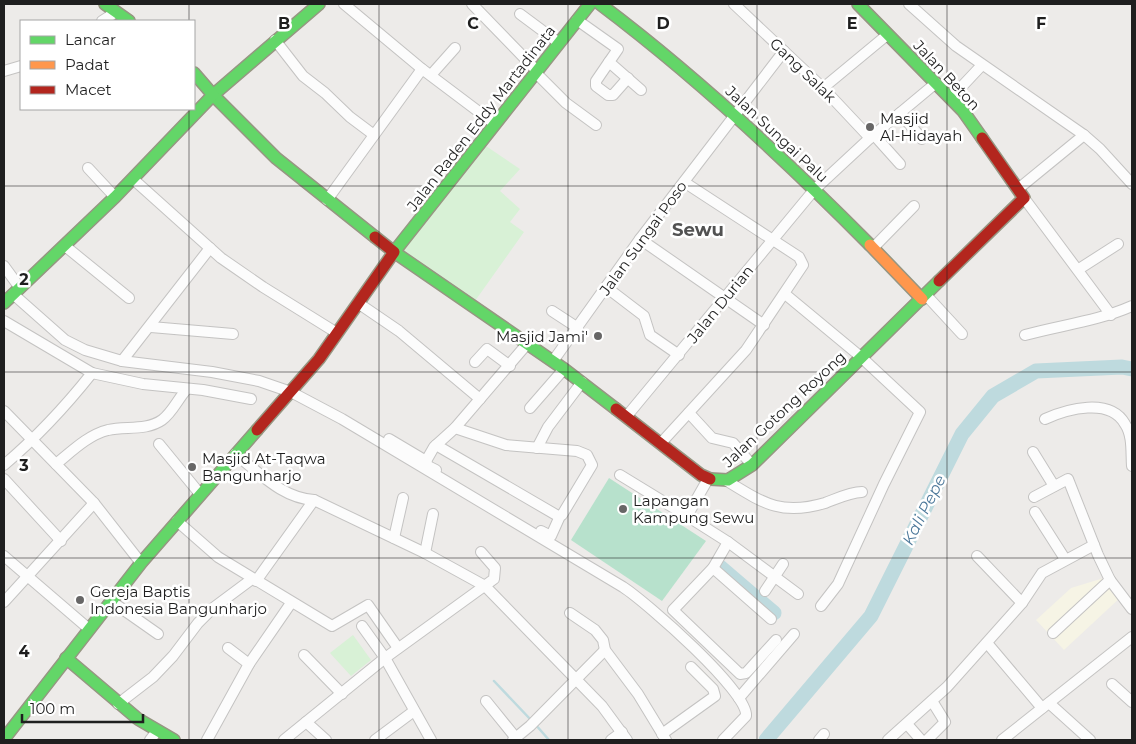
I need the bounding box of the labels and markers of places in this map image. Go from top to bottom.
place label: Masjid Al-Hidayah [880,109,962,145]
marker: Masjid Al-Hidayah [864,121,876,133]
place label: Masjid Jami' [496,327,588,346]
marker: Masjid Jami' [592,330,604,342]
place label: Masjid At-Taqwa Bangunharjo [202,449,326,485]
marker: Masjid At-Taqwa Bangunharjo [186,461,198,473]
place label: Lapangan Kampung Sewu [633,491,754,527]
marker: Lapangan Kampung Sewu [617,503,629,515]
place label: Gereja Baptis Indonesia Bangunharjo [90,582,267,618]
marker: Gereja Baptis Indonesia Bangunharjo [74,594,86,606]

